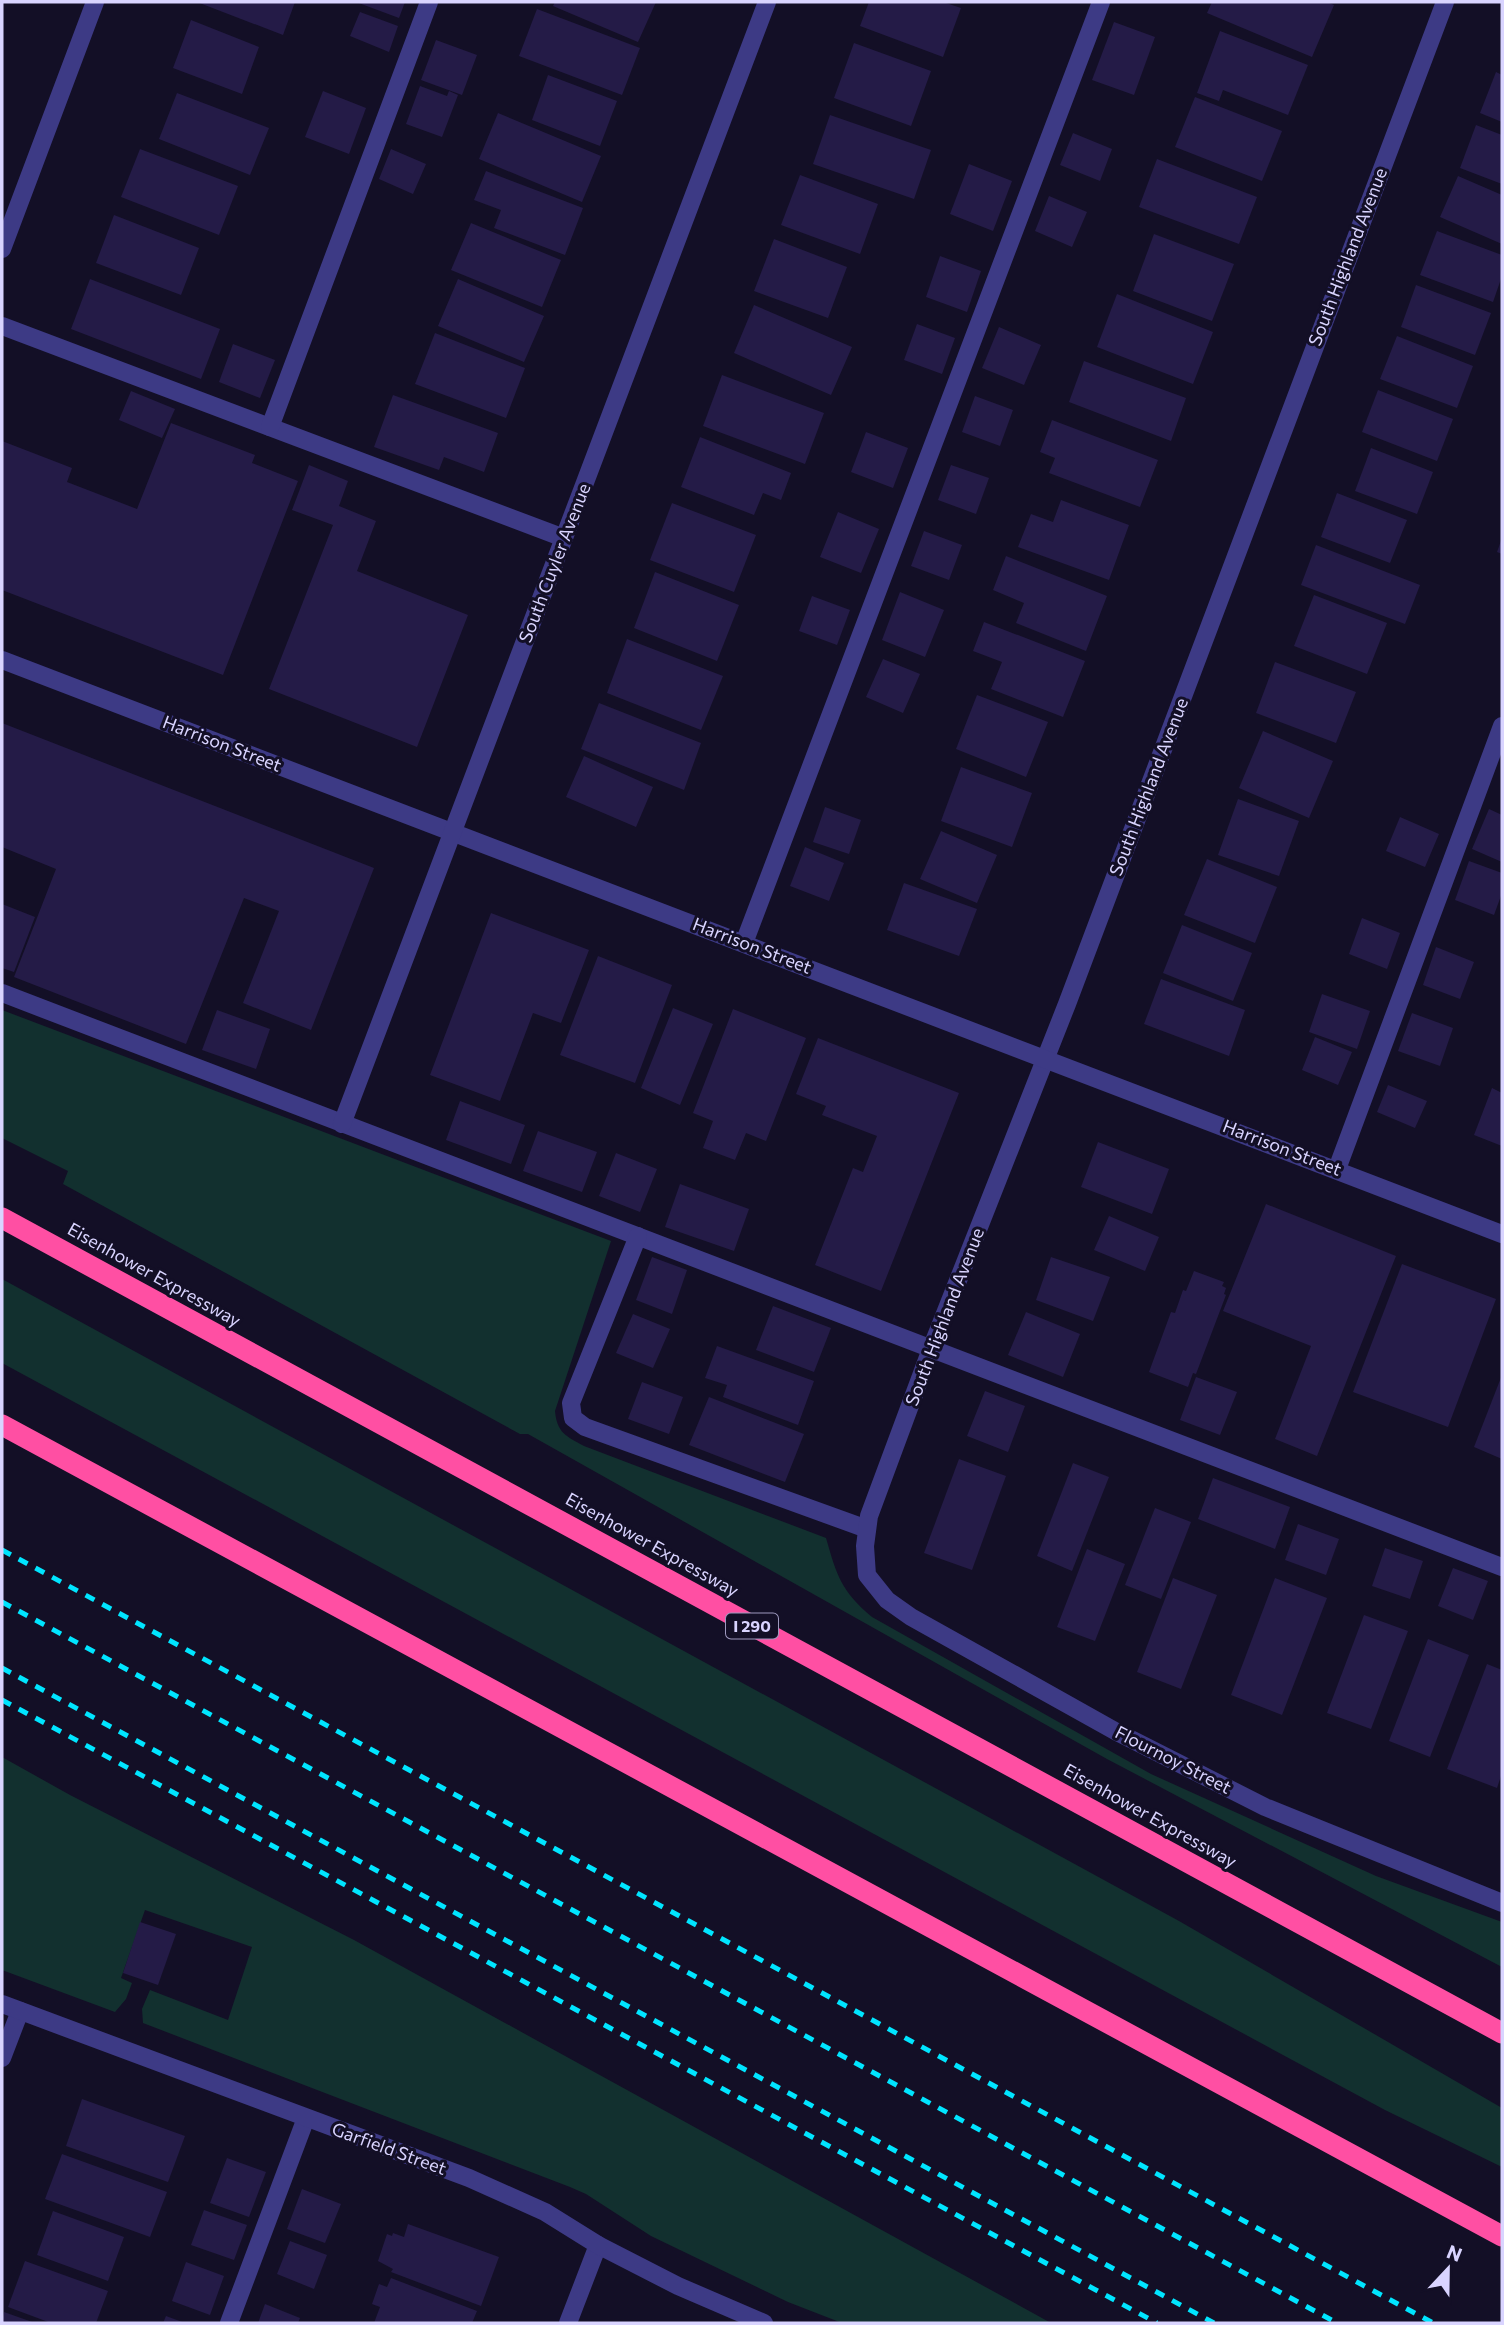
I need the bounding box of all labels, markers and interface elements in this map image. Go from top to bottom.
street label: South Highland Avenue [1303,165,1391,349]
street label: South Cuyler Avenue [514,480,595,645]
street label: South Highland Avenue [1104,695,1192,879]
street label: Harrison Street [160,710,285,776]
street label: Harrison Street [690,912,815,978]
street label: Harrison Street [1220,1114,1345,1180]
street label: Eisenhower Expressway [64,1217,245,1331]
street label: South Highland Avenue [900,1225,988,1409]
street label: Eisenhower Expressway [562,1487,743,1601]
road number: I 290 [726,1614,778,1638]
street label: Flournoy Street [1112,1720,1235,1798]
street label: Eisenhower Expressway [1060,1758,1241,1872]
street label: Garfield Street [329,2117,450,2179]
north arrow [1413,2234,1483,2304]
text: N [1444,2239,1465,2266]

